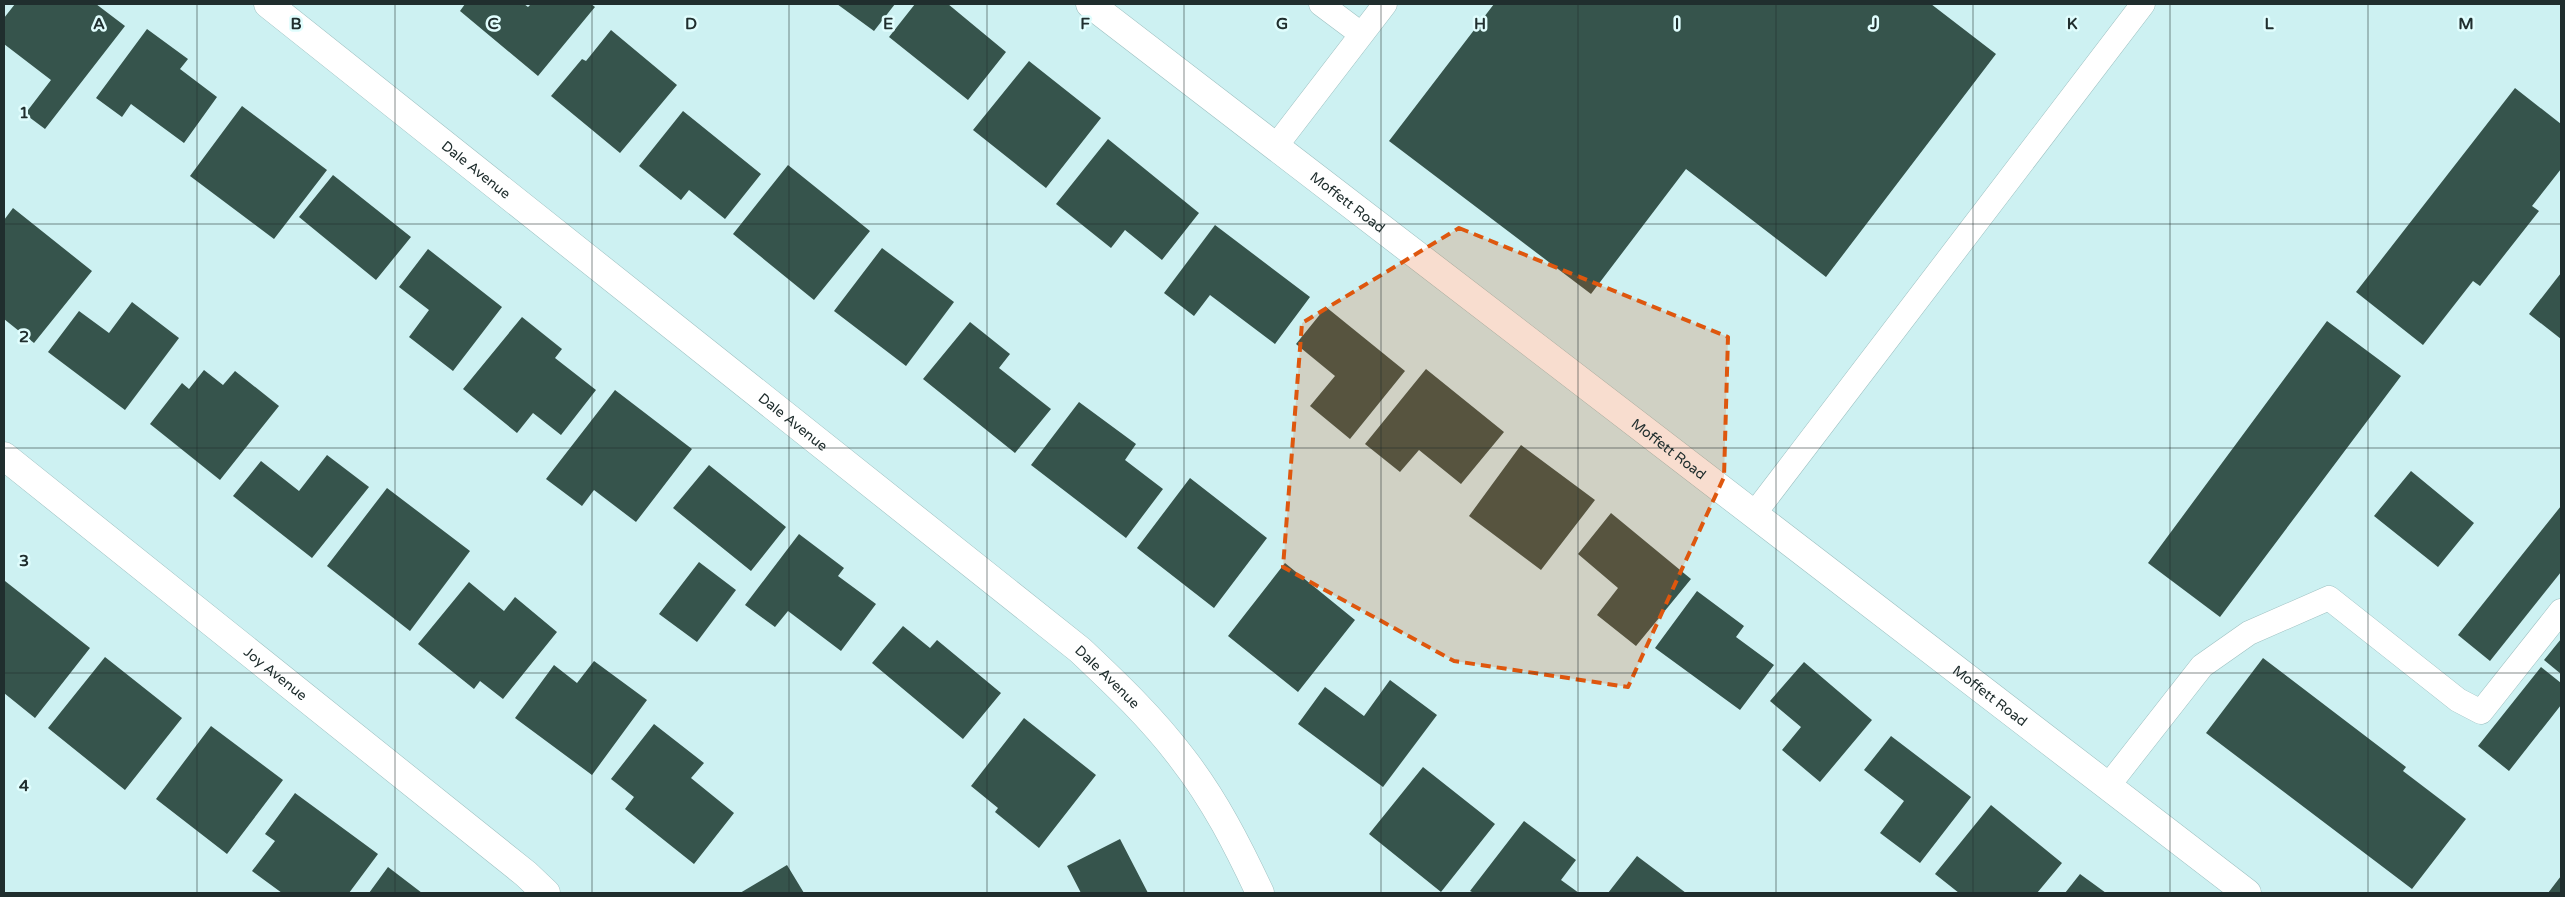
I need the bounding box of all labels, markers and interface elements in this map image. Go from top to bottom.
text: A [93,14,105,34]
text: B [290,14,302,34]
text: C [487,14,499,34]
text: D [685,14,697,34]
text: E [883,14,893,34]
text: F [1080,14,1090,34]
text: G [1276,14,1288,34]
text: H [1474,14,1486,34]
text: I [1675,14,1679,34]
text: J [1869,14,1878,34]
text: K [2067,14,2078,34]
text: L [2264,14,2274,34]
text: M [2458,14,2474,34]
text: 1 [19,103,29,123]
street label: Dale Avenue [438,137,514,202]
street label: Moffett Road [1307,168,1388,236]
text: 2 [19,327,29,347]
street label: Dale Avenue [755,389,831,454]
street label: Moffett Road [1628,415,1710,483]
text: 3 [19,551,29,571]
street label: Dale Avenue [1072,642,1143,712]
street label: Joy Avenue [241,643,311,704]
street label: Moffett Road [1949,661,2031,730]
text: 4 [19,776,29,796]

